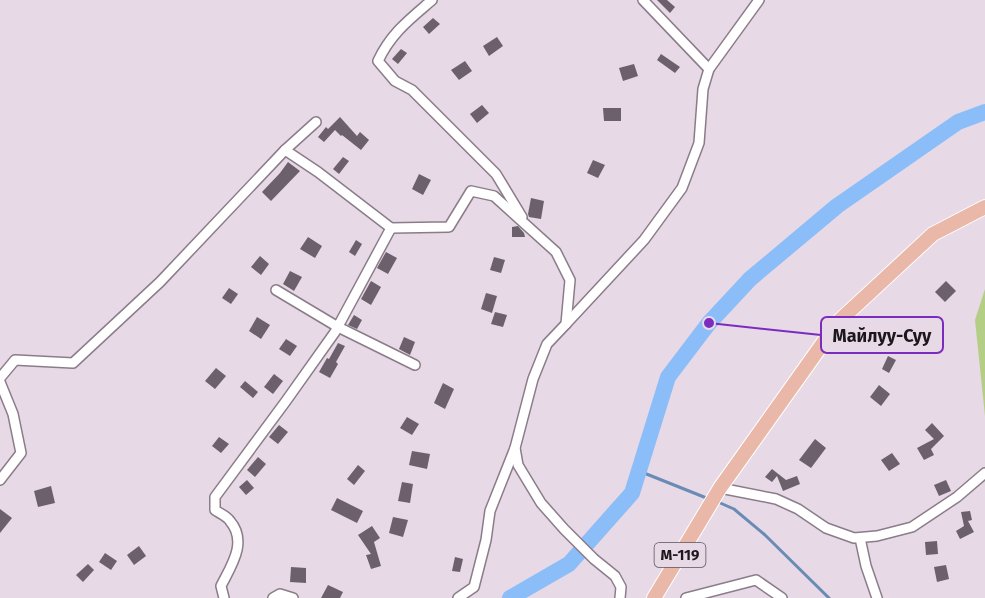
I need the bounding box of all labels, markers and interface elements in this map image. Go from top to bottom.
callout: Майлуу-Суу [821,317,943,353]
text: Майлуу-Суу [833,325,932,347]
road number: М-119 [654,543,706,567]

